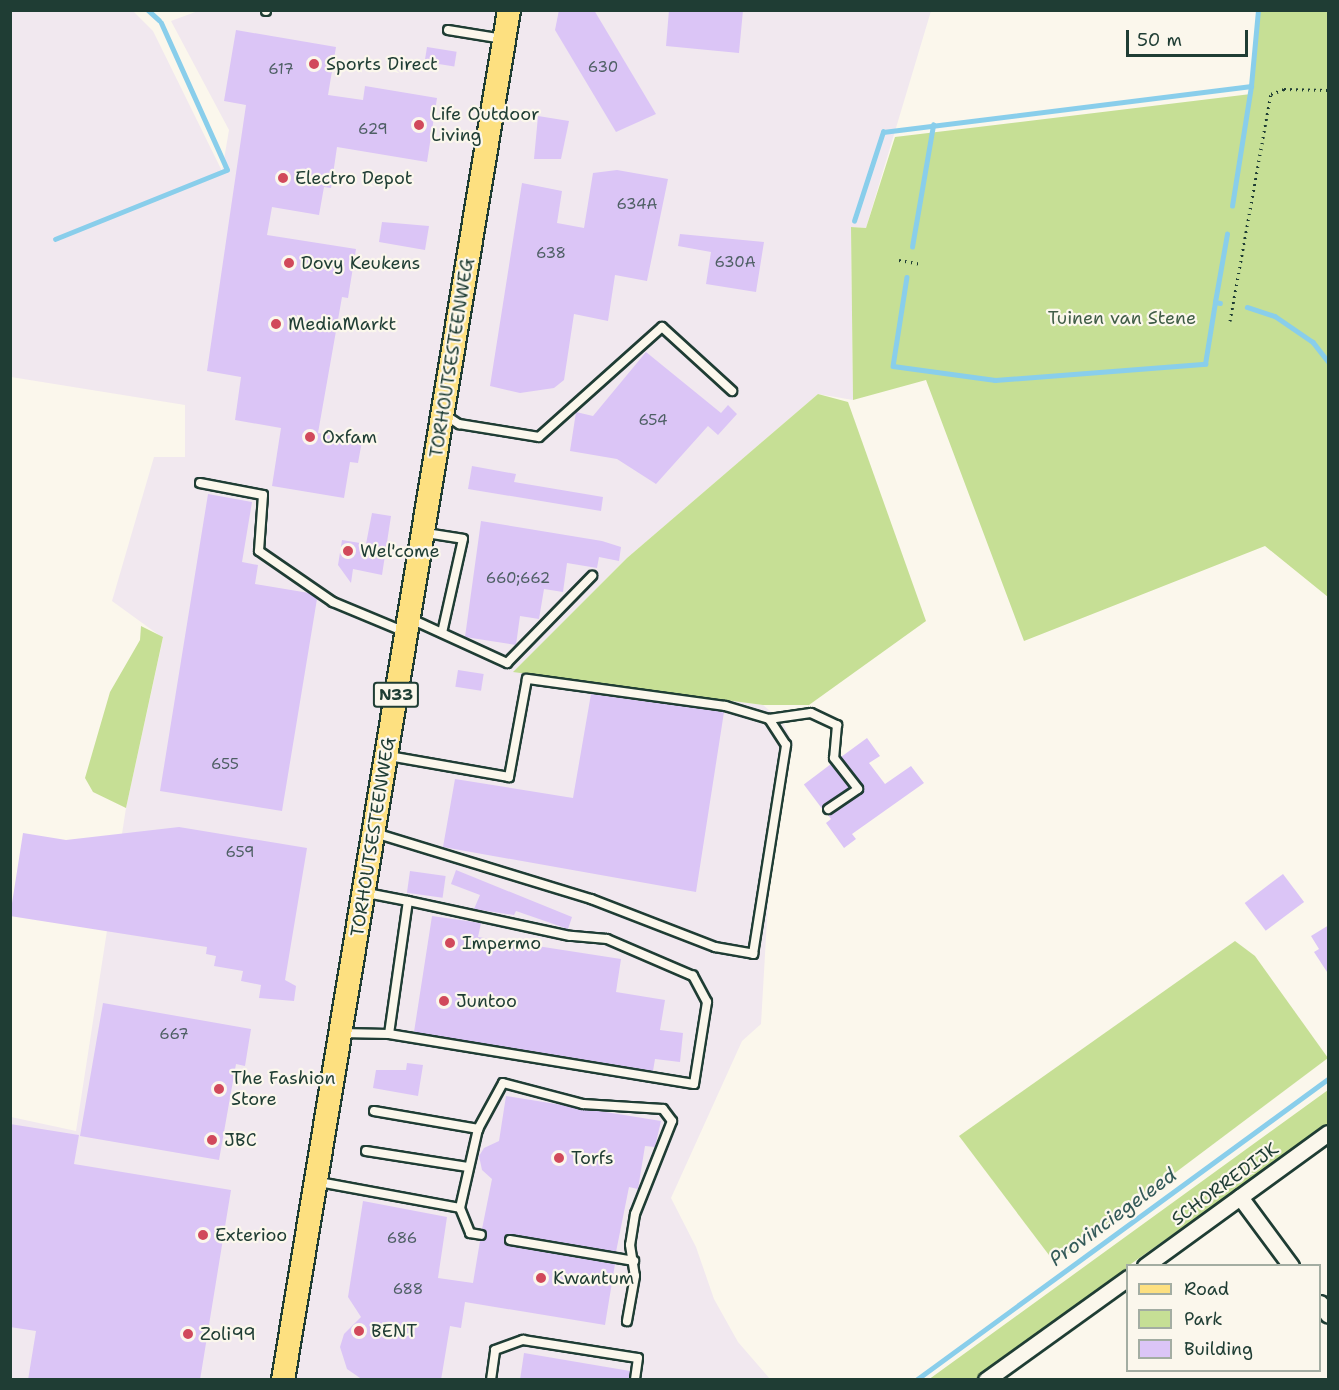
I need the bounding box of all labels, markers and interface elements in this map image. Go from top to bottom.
scale bar [1129,18,1250,56]
text: 50 m [1137,28,1182,52]
place label: Sports Direct [326,53,438,75]
marker: Sports Direct [307,57,321,71]
house number: 630 [588,59,618,77]
house number: 617 [268,61,294,79]
place label: Life Outdoor Living [431,104,539,146]
marker: Life Outdoor Living [412,118,426,132]
house number: 629 [358,121,388,139]
place label: Electro Depot [295,167,413,189]
marker: Electro Depot [276,171,290,185]
house number: 634A [617,196,657,214]
house number: 638 [536,245,566,263]
place label: Dovy Keukens [301,252,420,274]
house number: 630A [714,254,756,272]
marker: Dovy Keukens [282,256,296,270]
street label: TORHOUTSESTEENWEG [426,257,478,459]
park label: Tuinen van Stene [1048,307,1196,329]
place label: MediaMarkt [288,313,396,335]
marker: MediaMarkt [269,317,283,331]
house number: 654 [638,412,668,430]
place label: Oxfam [322,426,377,448]
marker: Oxfam [303,430,317,444]
place label: Wel'come [360,540,440,562]
marker: Wel'come [341,544,355,558]
house number: 660;662 [486,570,550,588]
road number: N33 [372,682,420,708]
street label: TORHOUTSESTEENWEG [347,736,399,938]
house number: 655 [211,756,239,774]
house number: 659 [226,844,254,862]
place label: Impermo [462,932,541,954]
marker: Impermo [443,936,457,950]
place label: Juntoo [456,990,517,1012]
marker: Juntoo [437,994,451,1008]
house number: 667 [159,1026,189,1044]
place label: The Fashion Store [231,1068,335,1110]
marker: The Fashion Store [212,1082,226,1096]
place label: JBC [224,1129,257,1151]
marker: JBC [205,1133,219,1147]
street label: SCHORREDIJK [1167,1138,1283,1230]
place label: Torfs [571,1147,614,1169]
marker: Torfs [552,1151,566,1165]
water label: Provinciegeleed [1045,1163,1181,1271]
place label: Exterioo [215,1224,287,1246]
marker: Exterioo [196,1228,210,1242]
house number: 686 [387,1230,417,1248]
legend [1126,1264,1321,1372]
place label: Kwantum [553,1267,634,1289]
marker: Kwantum [534,1271,548,1285]
text: Road [1184,1277,1229,1301]
house number: 688 [393,1281,423,1299]
text: Park [1184,1307,1223,1331]
place label: BENT [371,1320,417,1342]
place label: Zoli99 [200,1323,256,1345]
marker: BENT [352,1324,366,1338]
marker: Zoli99 [181,1327,195,1341]
text: Building [1184,1337,1253,1361]

